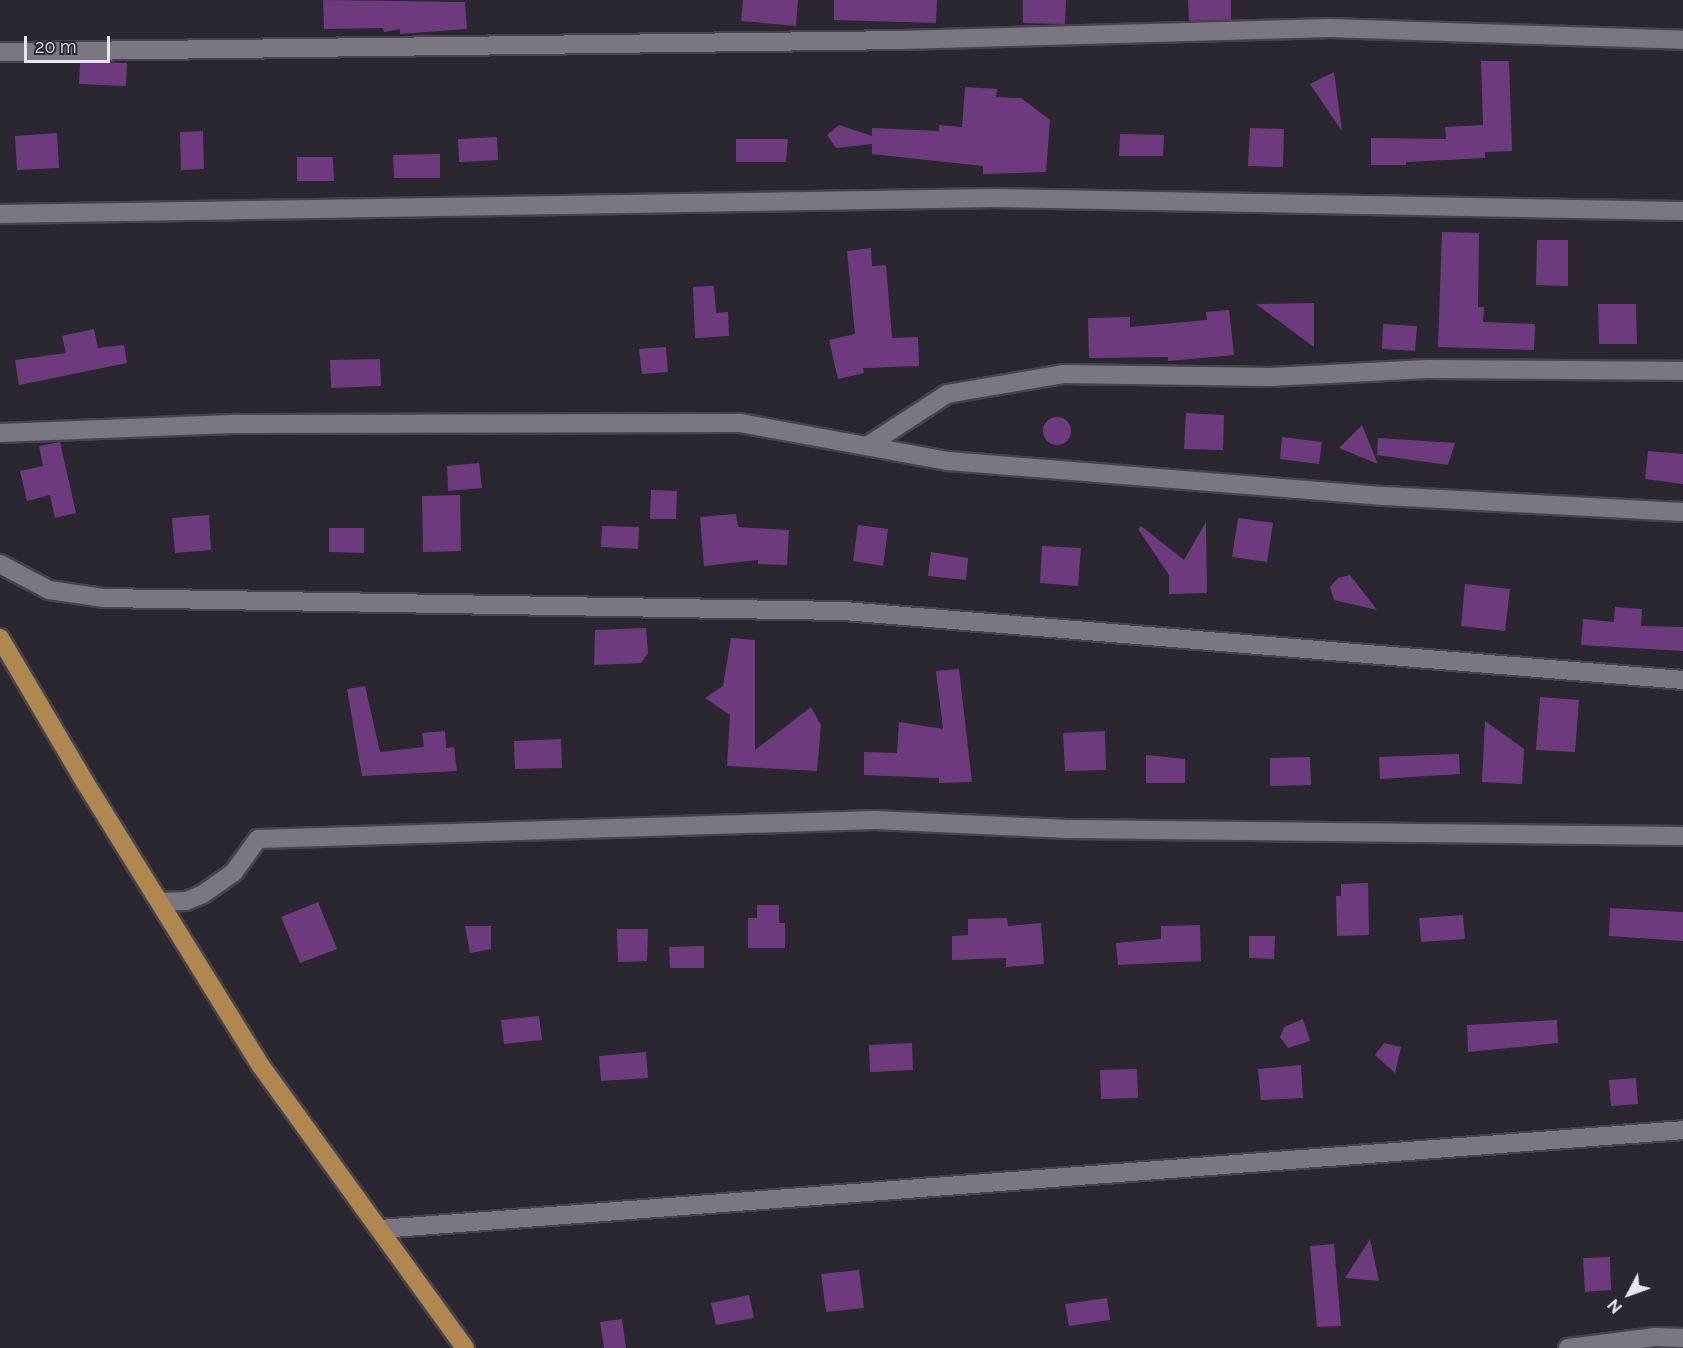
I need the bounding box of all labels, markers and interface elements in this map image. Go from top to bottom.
scale bar [27,24,112,62]
text: 20 m [35,36,77,57]
north arrow [1599,1264,1659,1324]
text: N [1604,1295,1626,1317]

